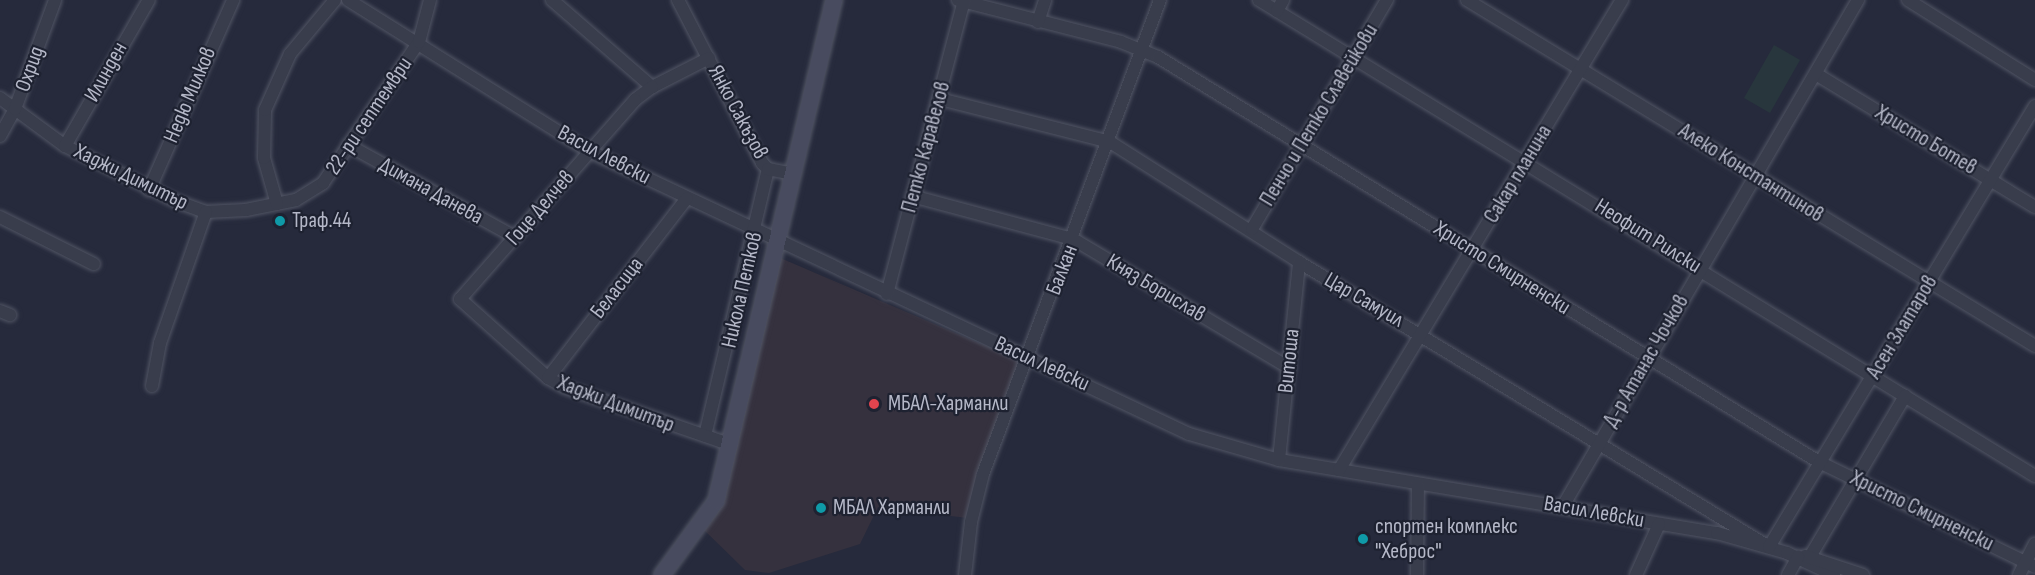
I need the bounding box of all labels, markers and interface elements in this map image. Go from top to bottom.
street label: Пенчо и Петко Славейкови [1254,19,1384,211]
street label: Илинден [79,37,133,107]
street label: Охрид [10,43,50,95]
street label: Недю Милков [158,43,222,147]
street label: 22-ри септември [320,52,418,180]
street label: Янко Сакъзов [702,60,774,164]
street label: Петко Каравелов [896,79,956,215]
street label: Христо Ботев [1870,99,1982,181]
street label: Алеко Константинов [1674,118,1828,228]
street label: Васил Левски [553,120,655,190]
street label: Сакар планина [1478,120,1558,228]
street label: Хаджи Димитър [70,138,192,216]
street label: Димана Данева [374,152,488,230]
street label: Гоце Делчев [500,165,580,251]
street label: Неофит Рилски [1590,193,1706,279]
place label: Траф.44 [292,208,351,234]
marker: Траф.44 [273,214,287,228]
street label: Христо Смирненски [1429,215,1575,321]
street label: Никола Петков [716,229,768,351]
street label: Балкан [1040,241,1084,299]
street label: Княз Борислав [1102,248,1210,328]
street label: Беласица [585,252,649,324]
street label: Цар Самуил [1320,267,1408,333]
street label: Асен Златаров [1861,270,1943,384]
street label: Д-р Атанас Чочков [1597,290,1695,432]
street label: Витоша [1272,327,1306,395]
street label: Васил Левски [990,331,1094,397]
street label: Хаджи Димитър [554,370,678,438]
place label: МБАЛ-Харманли [888,391,1009,417]
marker: МБАЛ-Харманли [865,395,883,413]
street label: Христо Смирненски [1846,465,1998,557]
street label: Васил Левски [1542,490,1646,534]
place label: МБАЛ Харманли [833,495,950,521]
marker: МБАЛ Харманли [814,501,828,515]
place label: спортен комплекс "Хеброс" [1375,513,1518,564]
marker: спортен комплекс "Хеброс" [1356,532,1370,546]

